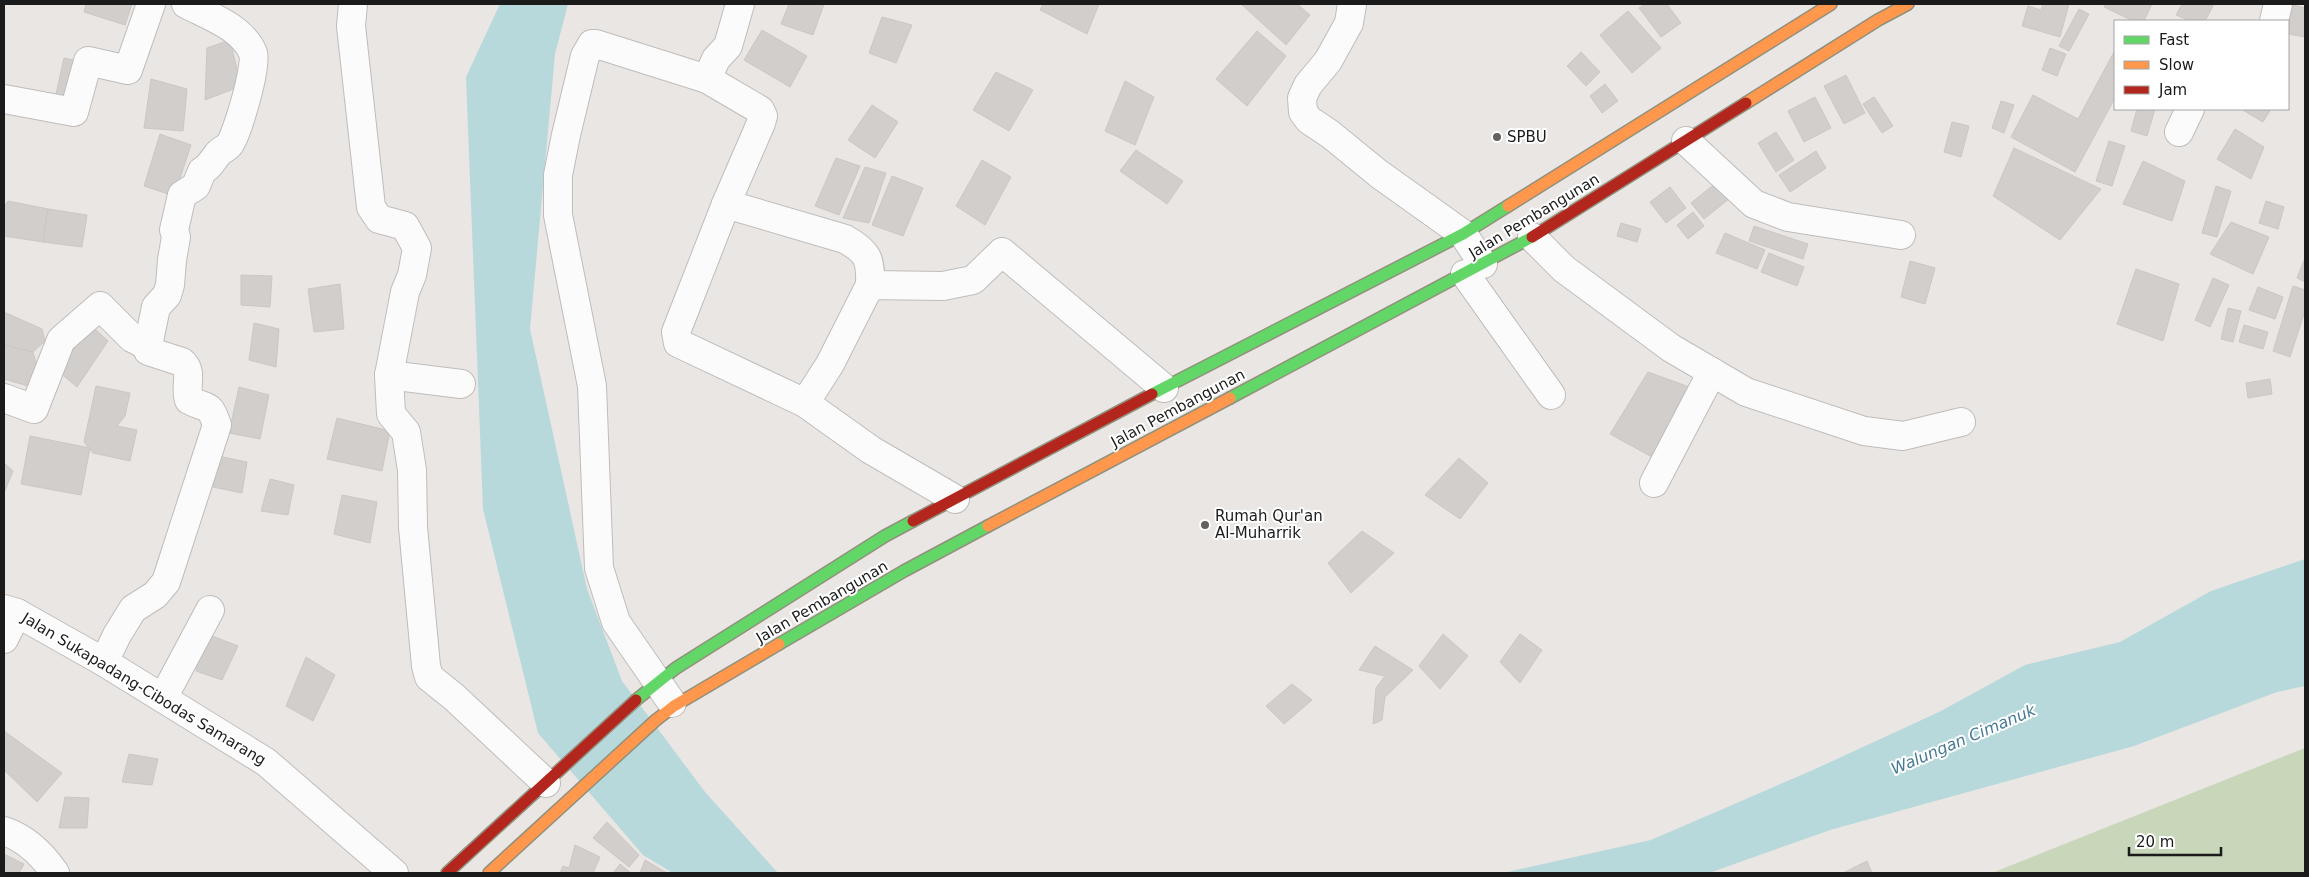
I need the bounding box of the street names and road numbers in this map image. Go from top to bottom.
street label: Jalan Pembangunan [1465,170,1603,263]
street label: Jalan Pembangunan [1107,365,1248,451]
street label: Jalan Pembangunan [752,557,891,648]
street label: Jalan Sukapadang-Cibodas Samarang [18,608,269,769]

